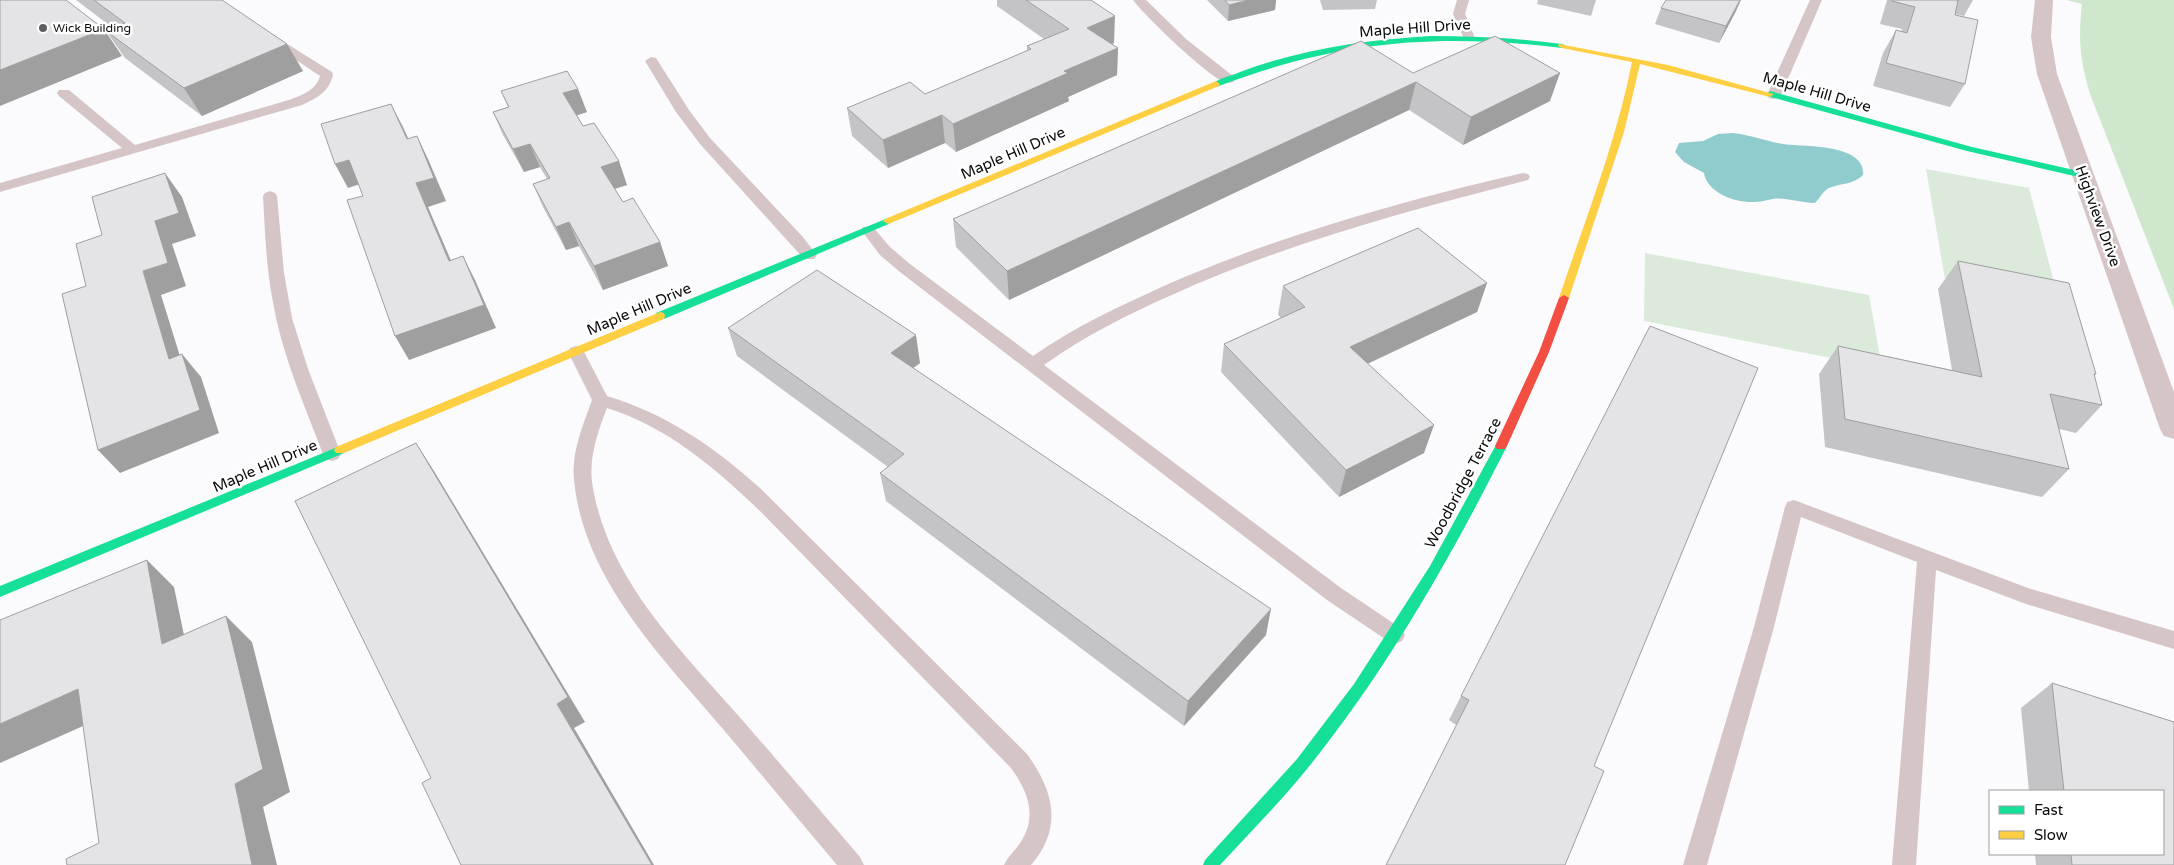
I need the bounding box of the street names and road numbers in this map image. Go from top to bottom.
street label: Maple Hill Drive [1359,15,1471,41]
street label: Maple Hill Drive [1761,68,1873,116]
street label: Maple Hill Drive [958,123,1068,183]
street label: Highview Drive [2071,163,2125,269]
street label: Maple Hill Drive [584,279,694,339]
street label: Woodbridge Terrace [1421,415,1505,551]
street label: Maple Hill Drive [210,436,320,496]

